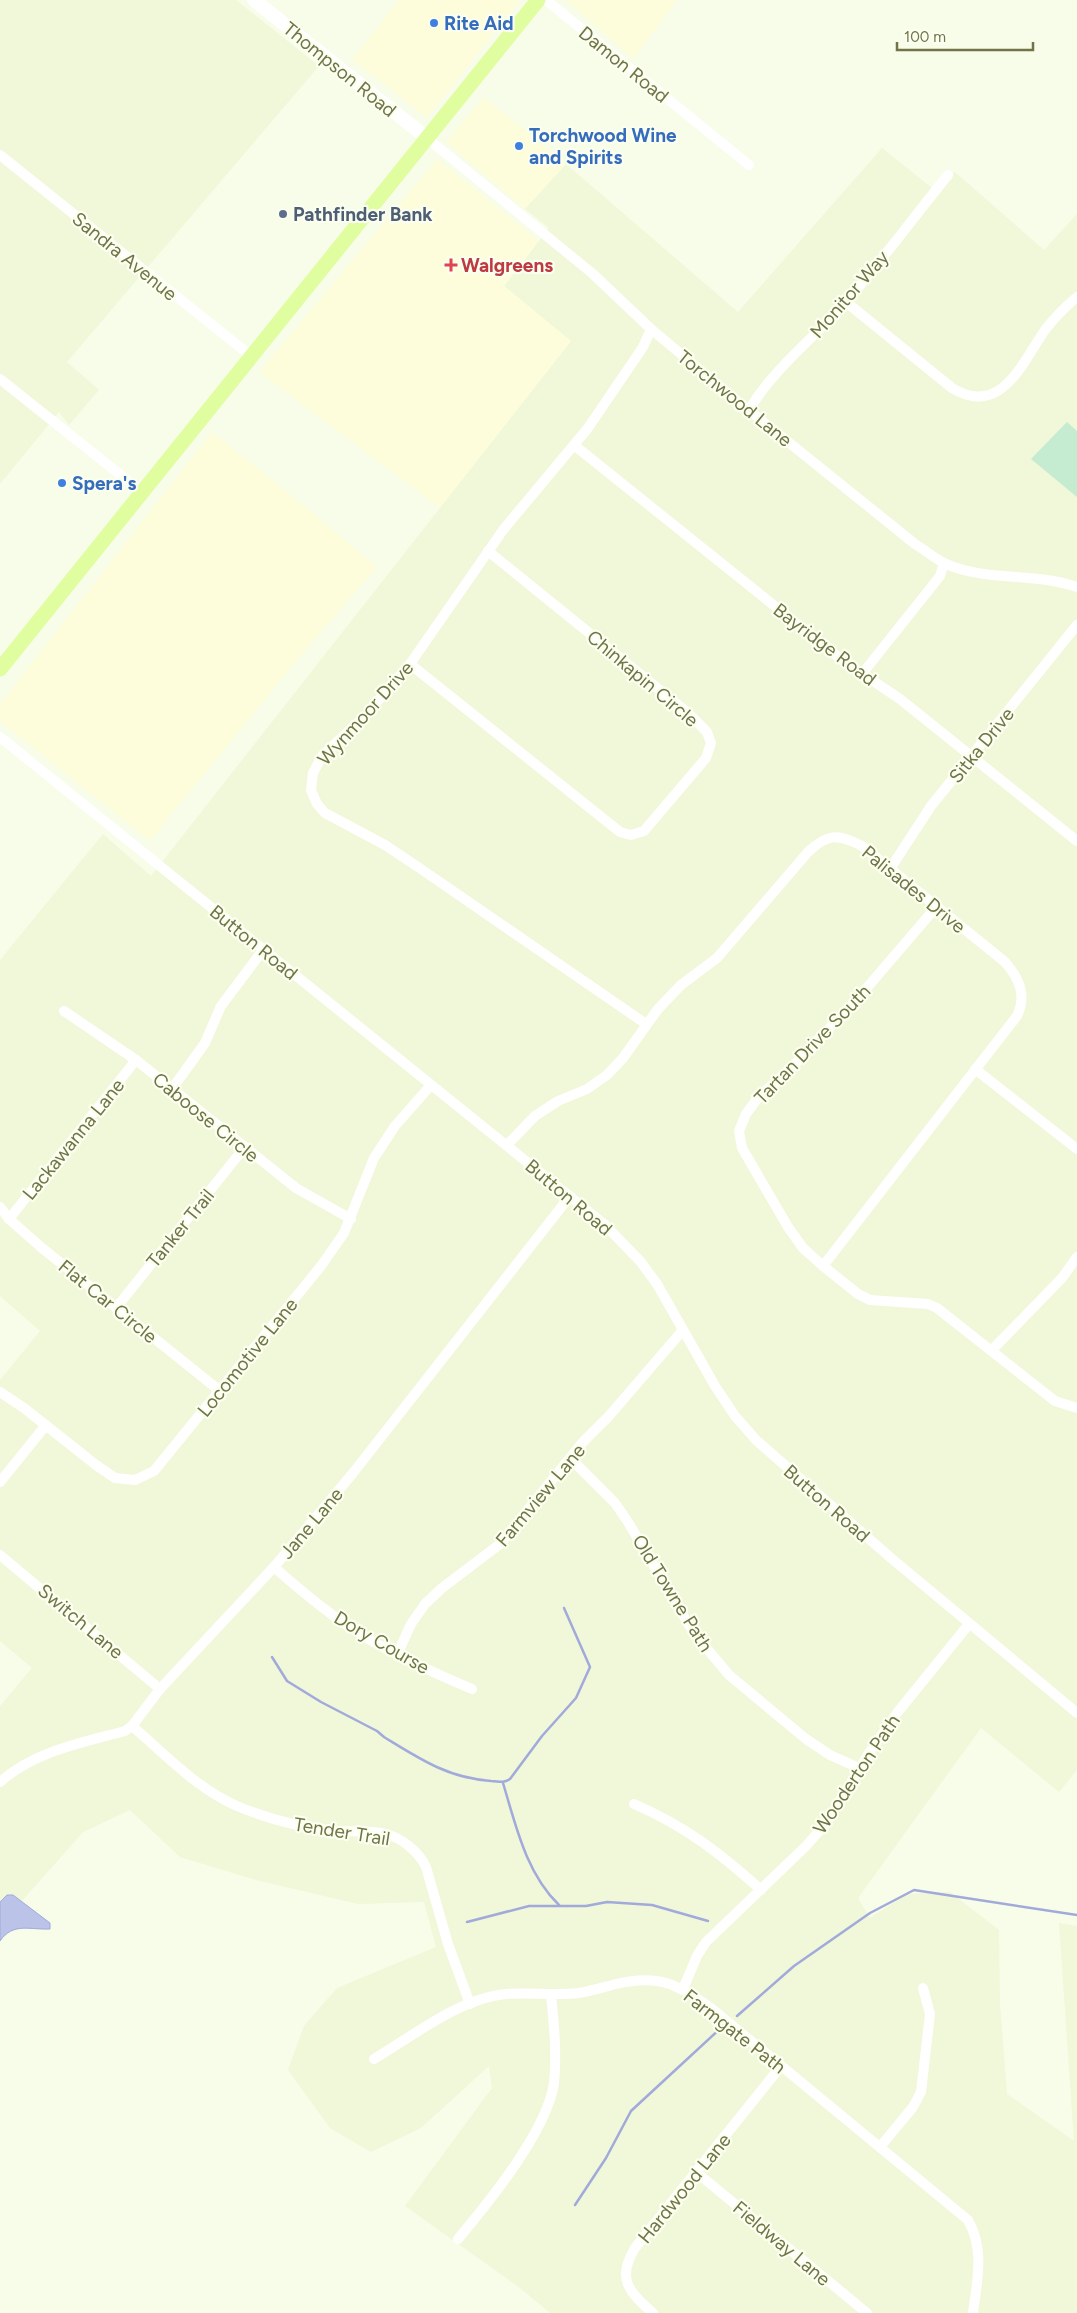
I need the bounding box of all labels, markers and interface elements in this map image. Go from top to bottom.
place label: Rite Aid [444,12,514,35]
street label: Thompson Road [279,17,401,122]
marker: Rite Aid [428,17,440,29]
scale bar [897,20,1033,52]
street label: Damon Road [574,21,673,108]
text: 100 m [904,28,946,46]
place label: Torchwood Wine and Spirits [529,124,677,169]
marker: Torchwood Wine and Spirits [513,140,525,152]
place label: Pathfinder Bank [293,203,433,226]
street label: Sandra Avenue [68,207,182,306]
marker: Pathfinder Bank [277,208,289,220]
street label: Monitor Way [805,246,894,343]
place label: Walgreens [461,254,553,277]
marker: Walgreens [445,259,457,271]
street label: Torchwood Lane [673,345,797,452]
place label: Spera's [72,472,136,495]
marker: Spera's [56,477,68,489]
street label: Bayridge Road [769,598,881,691]
street label: Chinkapin Circle [582,625,703,732]
street label: Wynmoor Drive [313,657,418,770]
street label: Sitka Drive [944,703,1019,788]
street label: Palisades Drive [857,841,970,938]
street label: Button Road [205,900,302,985]
street label: Tartan Drive South [749,980,875,1109]
street label: Caboose Circle [148,1068,263,1167]
street label: Lackawanna Lane [18,1074,129,1204]
street label: Button Road [520,1154,617,1240]
street label: Tanker Trail [142,1184,219,1272]
street label: Flat Car Circle [54,1255,162,1348]
street label: Locomotive Lane [192,1293,302,1421]
street label: Farmview Lane [491,1439,590,1551]
street label: Button Road [779,1460,874,1547]
street label: Jane Lane [275,1483,348,1564]
street label: Old Towne Path [627,1530,718,1656]
street label: Switch Lane [33,1579,128,1664]
street label: Dory Course [330,1606,433,1679]
street label: Wooderton Path [808,1710,905,1838]
street label: Tender Trail [292,1813,392,1850]
street label: Farmgate Path [679,1984,791,2079]
street label: Hardwood Lane [633,2129,736,2248]
street label: Fieldway Lane [728,2196,835,2291]

